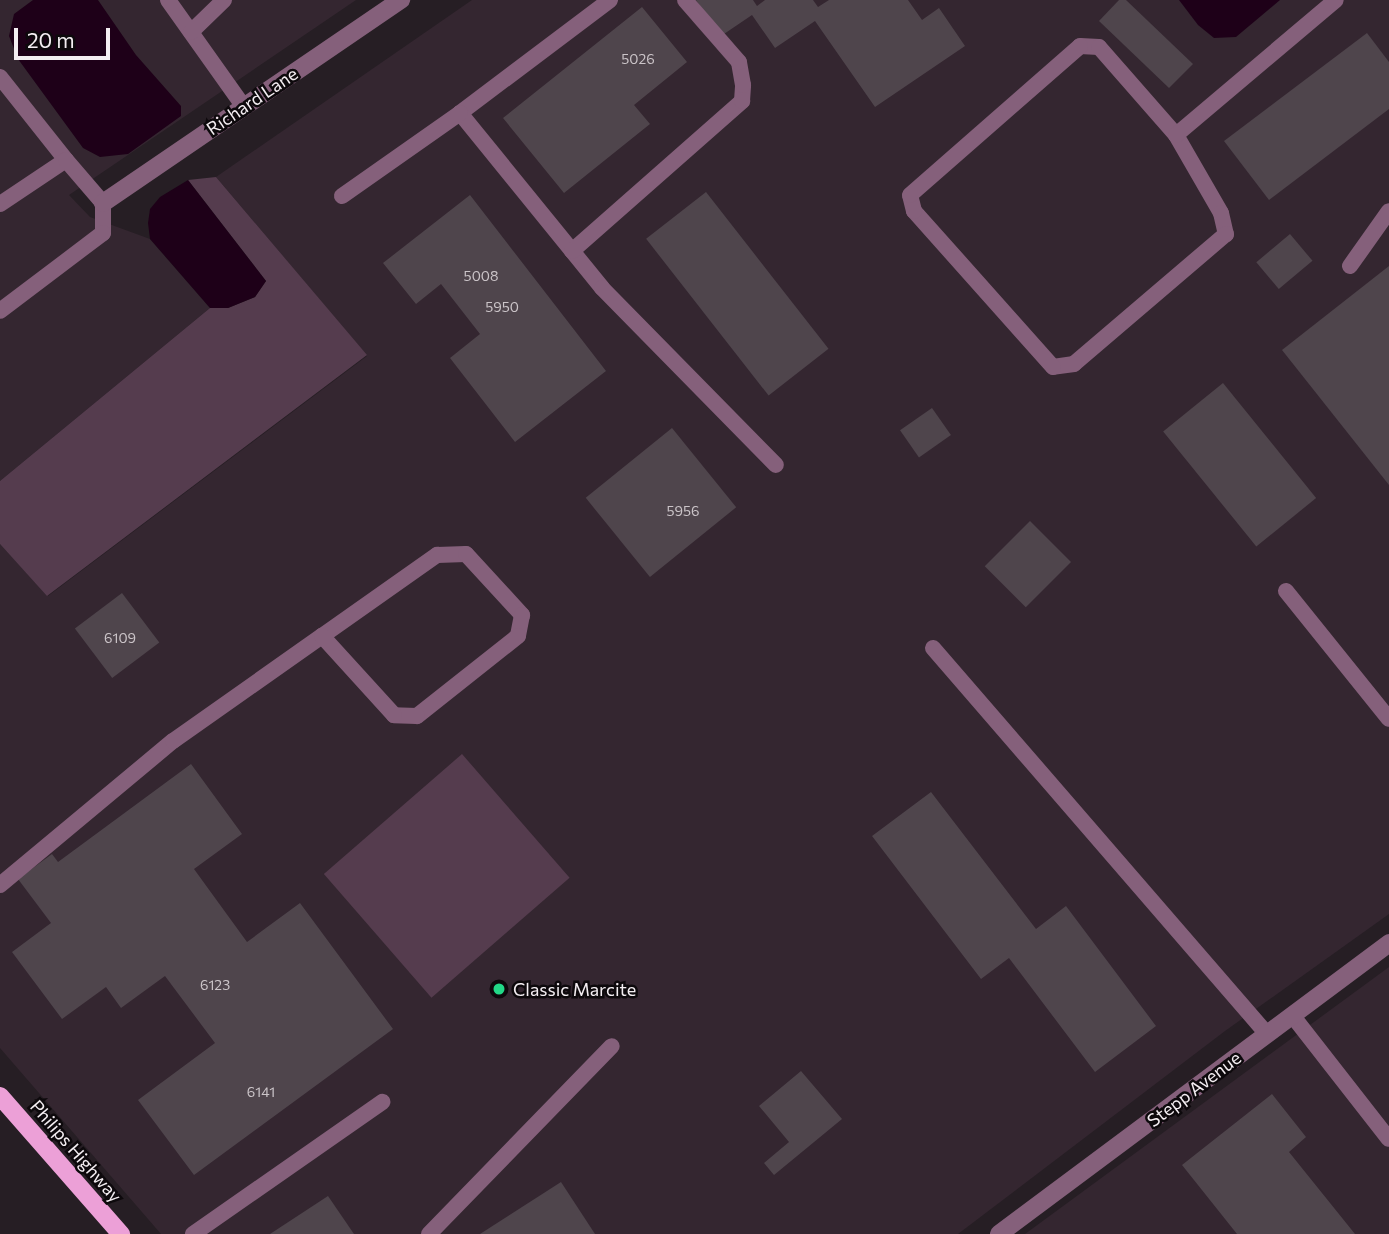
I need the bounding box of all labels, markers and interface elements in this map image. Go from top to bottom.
scale bar [18,14,114,58]
text: 20 m [27,27,75,52]
house number: 5026 [621,51,655,67]
street label: Richard Lane [202,63,302,139]
house number: 5008 [464,268,498,284]
house number: 5950 [485,299,519,315]
house number: 5956 [666,503,700,519]
house number: 6109 [104,630,136,646]
house number: 6123 [200,977,230,993]
place label: Classic Marcite [513,978,636,1000]
marker: Classic Marcite [491,981,507,997]
street label: Stepp Avenue [1143,1047,1245,1131]
house number: 6141 [247,1084,275,1100]
street label: Philips Highway [26,1096,126,1206]

